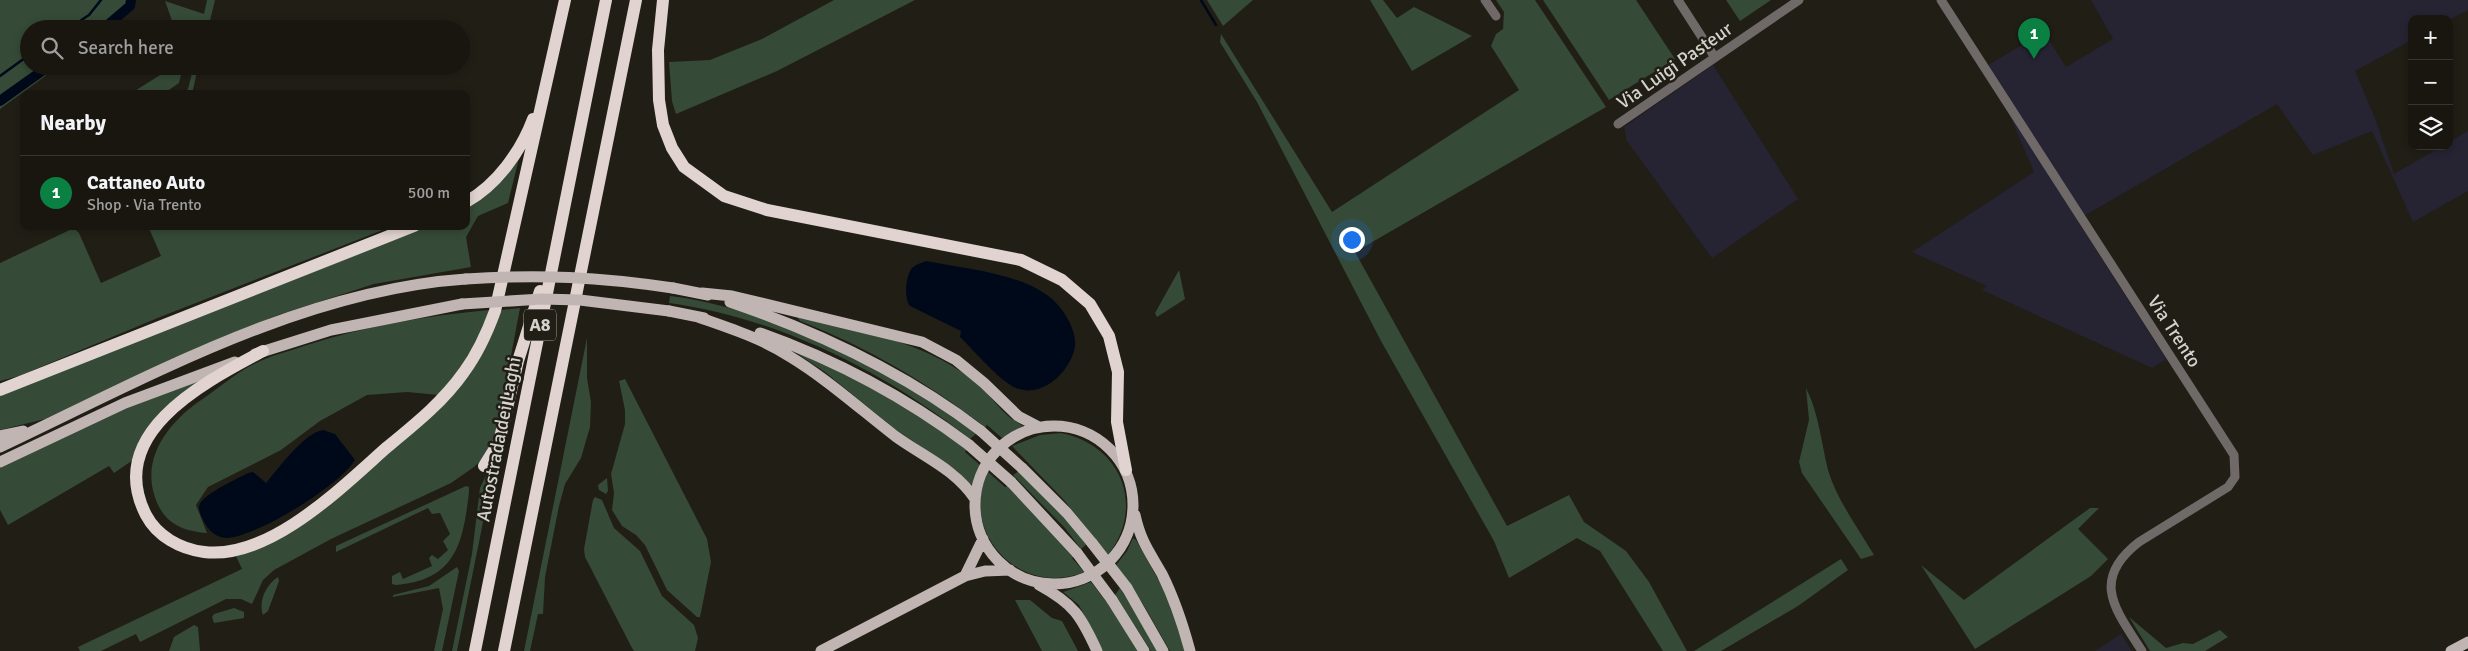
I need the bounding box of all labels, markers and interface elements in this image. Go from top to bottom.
map controls [2408,15,2453,150]
button: + [2408,15,2453,60]
street label: Via Luigi Pasteur [1612,17,1737,115]
pin: 1 [2018,18,2050,59]
search box [20,20,470,75]
icon: search [38,34,66,62]
text: Search here [78,36,174,60]
button: − [2408,60,2453,105]
button: layers [2408,105,2453,150]
text: Nearby [40,110,106,136]
text: Cattaneo Auto [87,171,205,195]
text: 1 [52,183,60,203]
text: 500 m [408,183,450,203]
text: Shop · Via Trento [87,195,202,215]
your location [1339,227,1365,253]
street label: Via Trento [2142,291,2206,372]
road number: A8 [524,310,556,340]
street label: Autostrada dei Laghi [471,355,527,524]

